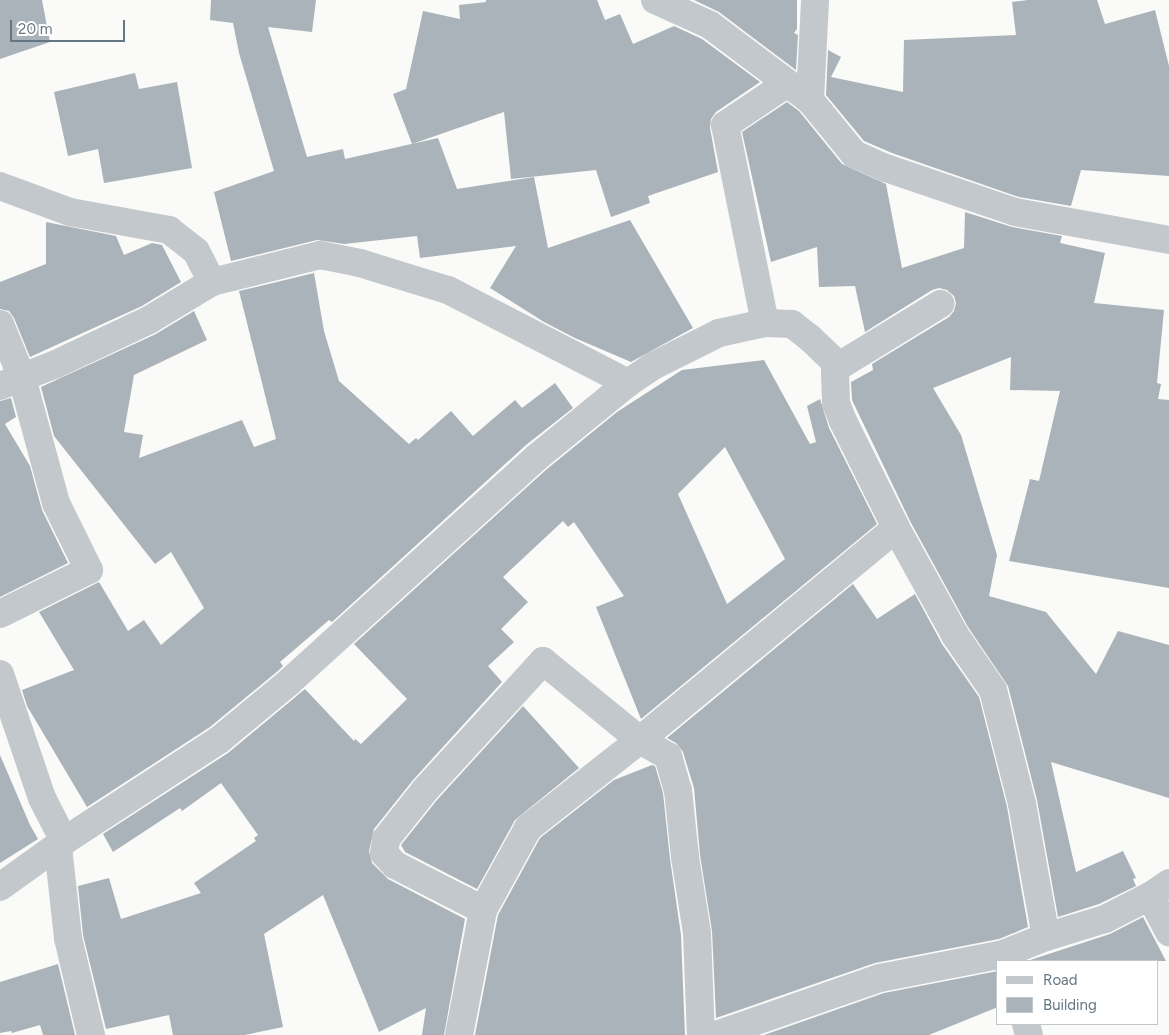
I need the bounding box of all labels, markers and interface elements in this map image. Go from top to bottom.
scale bar [12,10,128,42]
text: 20 m [18,20,52,38]
legend [996,960,1159,1025]
text: Road [1043,971,1078,989]
text: Building [1043,996,1097,1014]

